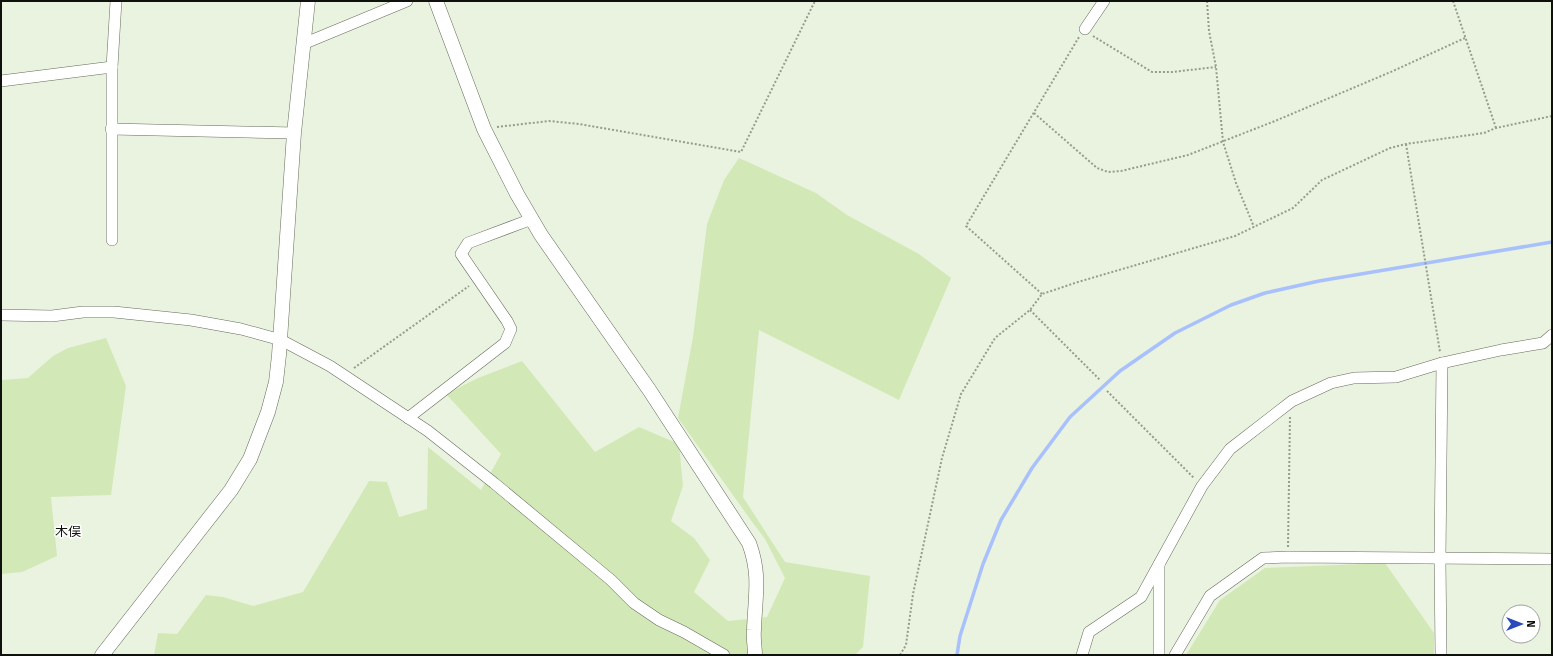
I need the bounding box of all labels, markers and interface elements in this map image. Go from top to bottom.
district label: 木俣 [55,524,81,539]
north arrow [1501,604,1541,644]
text: N [1524,620,1537,628]

